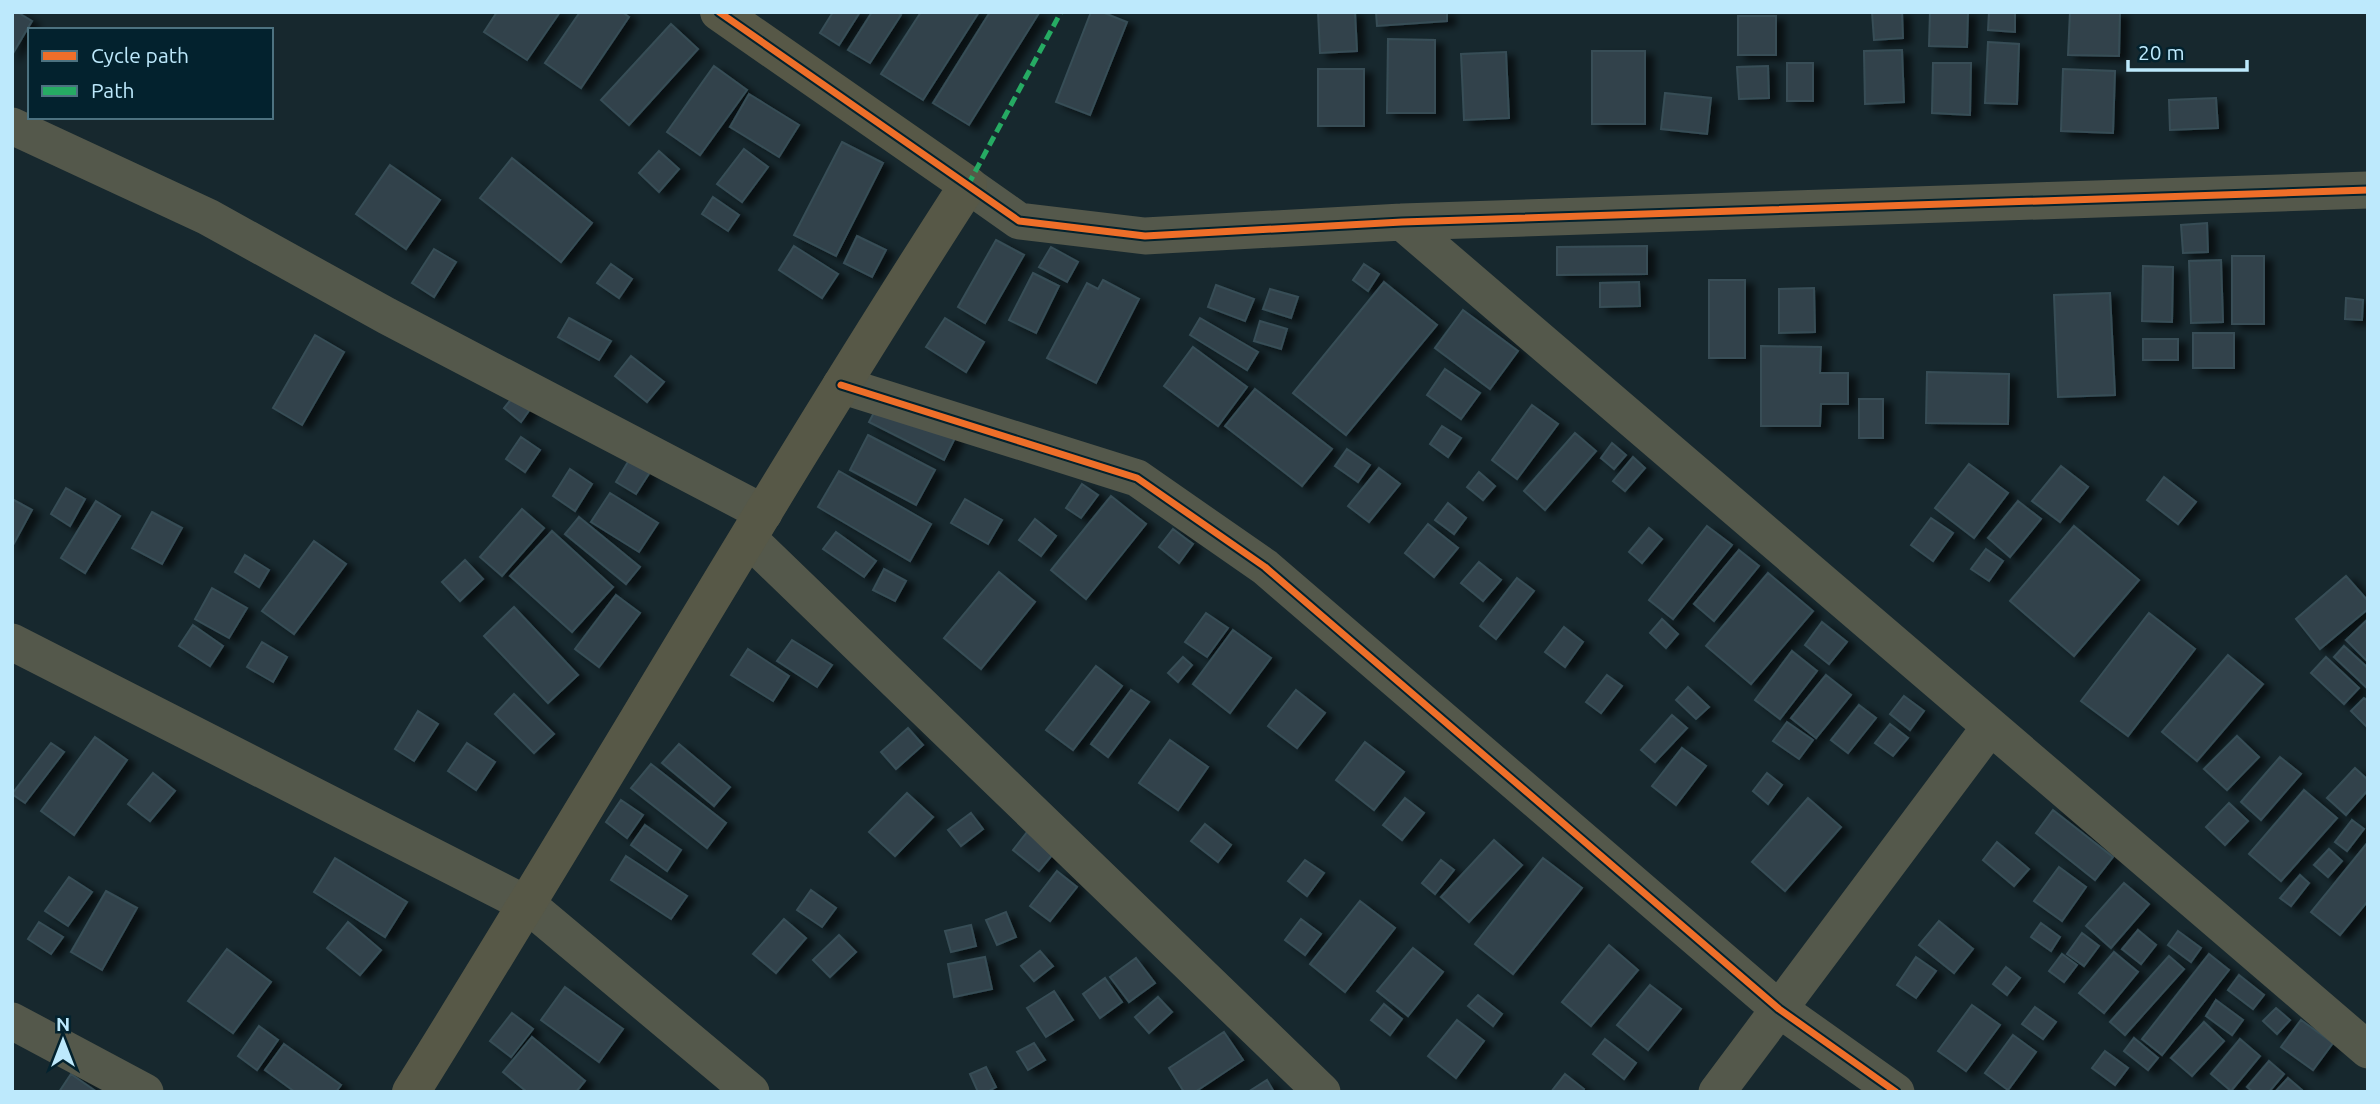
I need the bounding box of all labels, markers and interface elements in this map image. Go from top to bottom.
legend [28,28,273,119]
scale bar [2128,28,2247,72]
text: 20 m [2138,40,2185,64]
text: Cycle path [91,43,189,67]
text: Path [91,78,134,102]
north arrow [28,1006,98,1076]
text: N [56,1013,70,1035]

